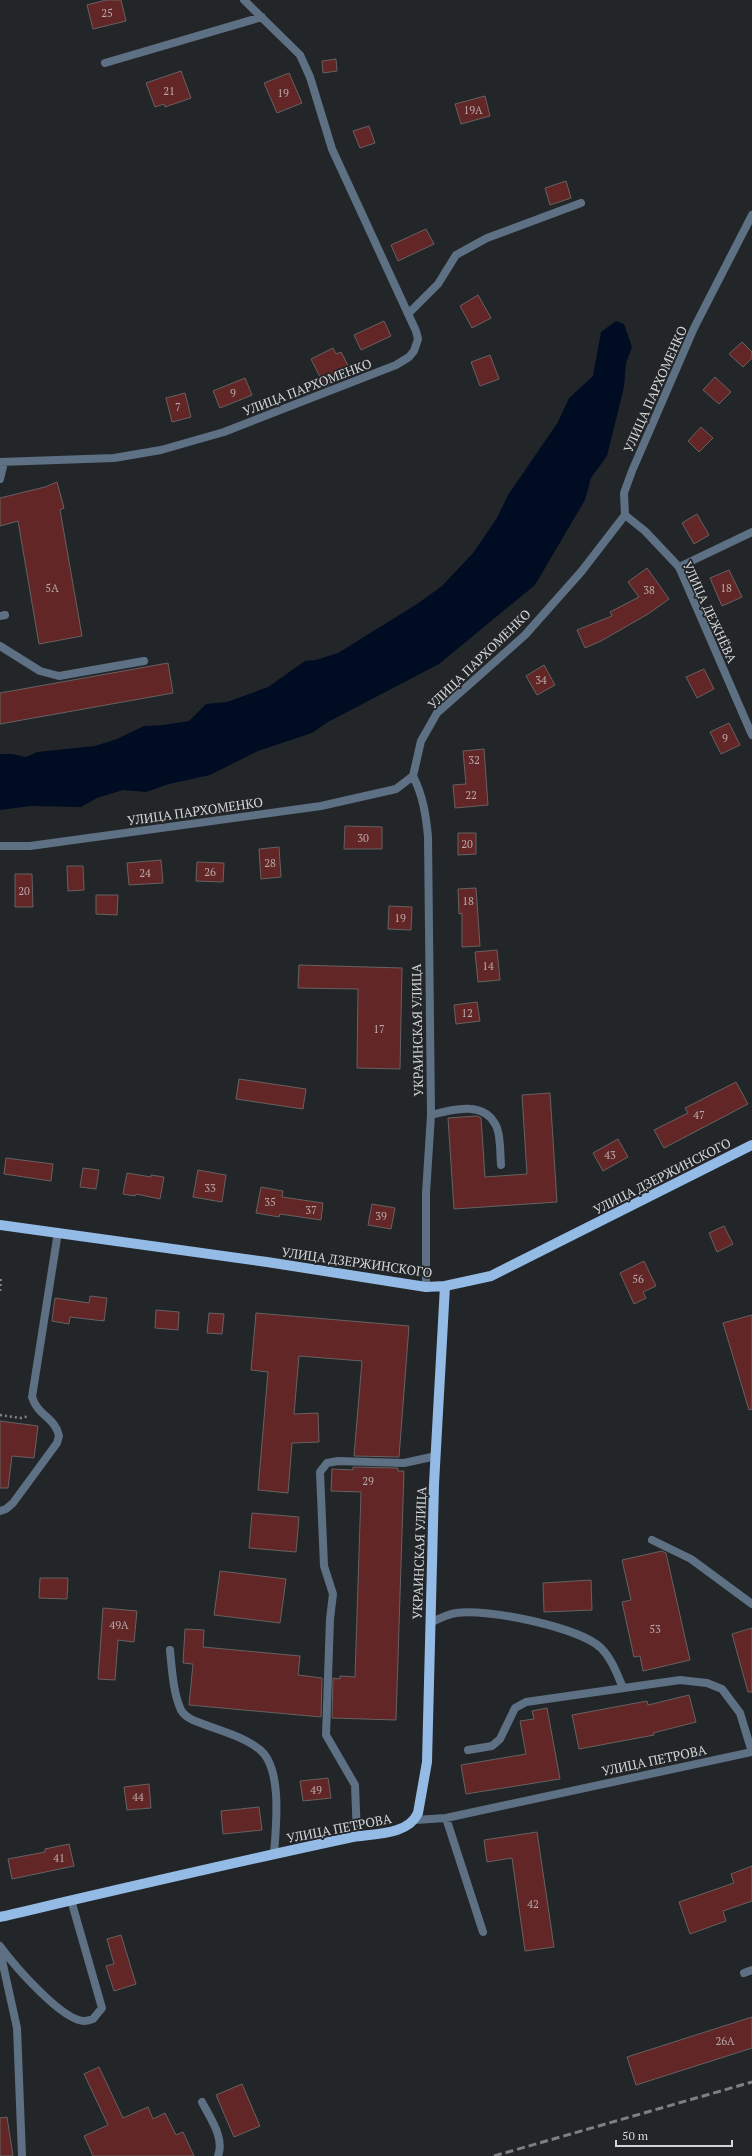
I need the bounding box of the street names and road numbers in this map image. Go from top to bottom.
street label: УЛИЦА ПАРХОМЕНКО [619,323,691,455]
street label: УЛИЦА ПАРХОМЕНКО [240,354,374,420]
street label: УЛИЦА ДЕЖНЁВА [679,558,741,666]
street label: УЛИЦА ПАРХОМЕНКО [424,605,534,713]
street label: УЛИЦА ПАРХОМЕНКО [126,793,264,829]
street label: УКРАИНСКАЯ УЛИЦА [407,963,427,1097]
street label: УЛИЦА ДЗЕРЖИНСКОГО [590,1133,734,1219]
street label: УЛИЦА ДЗЕРЖИНСКОГО [281,1243,433,1281]
street label: УКРАИНСКАЯ УЛИЦА [408,1486,430,1620]
street label: УЛИЦА ПЕТРОВА [600,1740,708,1780]
street label: УЛИЦА ПЕТРОВА [285,1809,393,1847]

